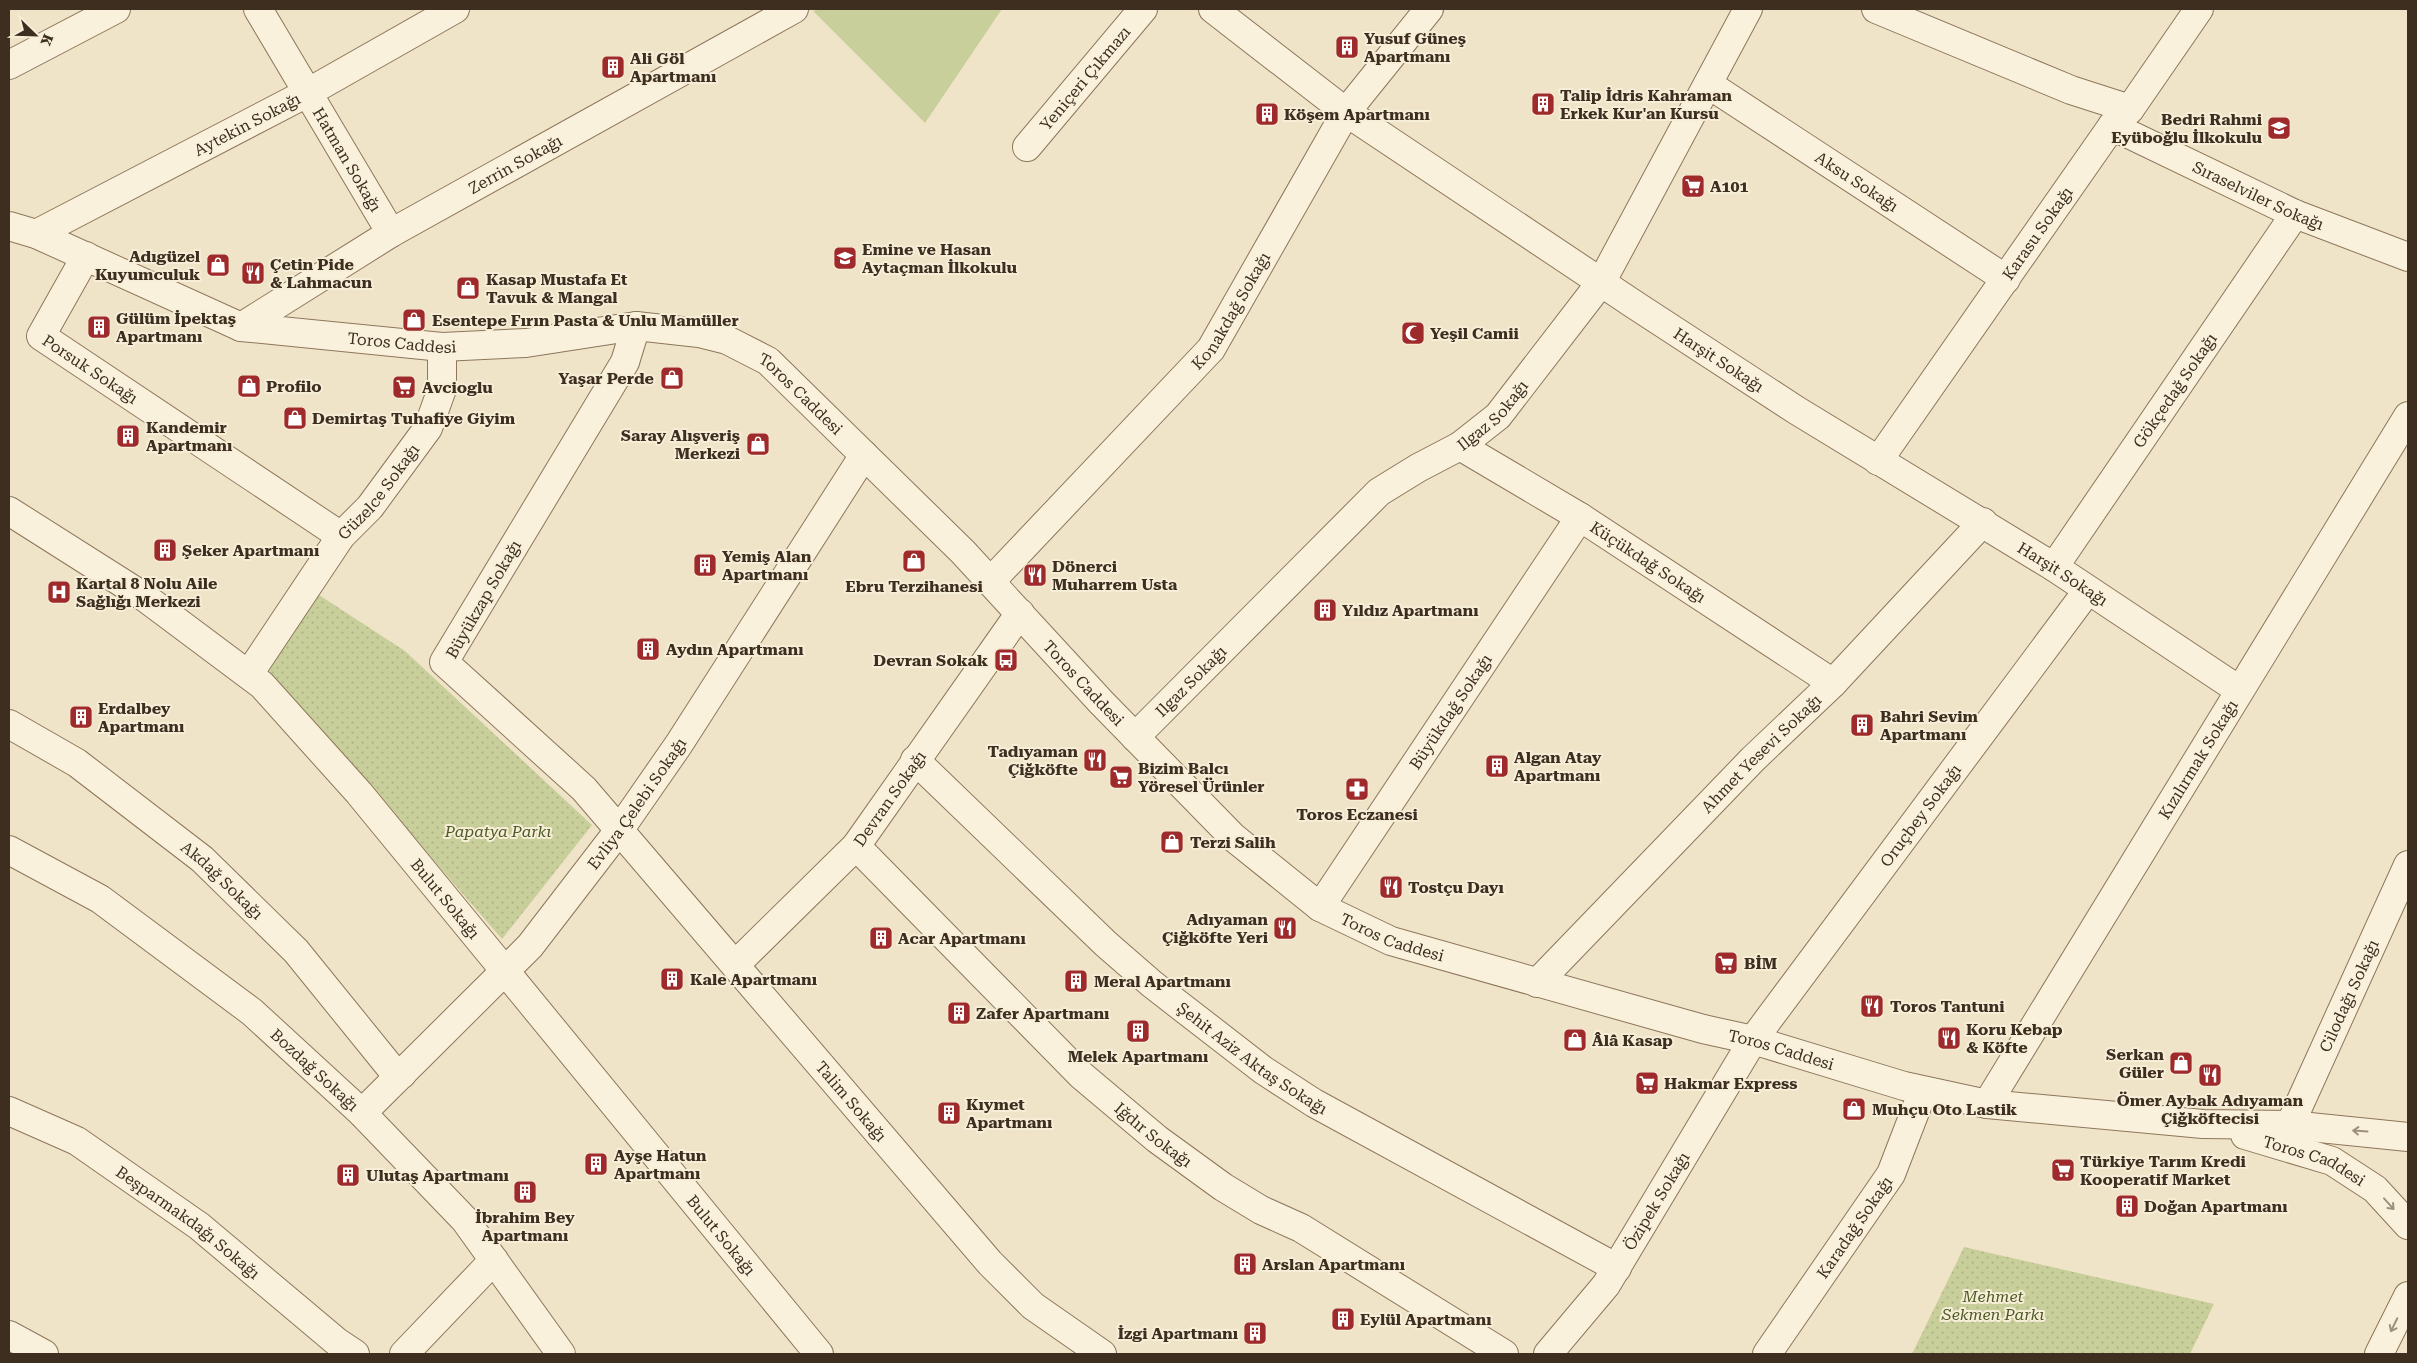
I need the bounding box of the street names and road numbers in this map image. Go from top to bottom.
street label: Yeniçeri Çıkmazı [1036,22,1134,134]
street label: Aytekin Sokağı [191,89,304,160]
street label: Hatman Sokağı [309,104,385,215]
street label: Zerrin Sokağı [465,131,565,198]
street label: Aksu Sokağı [1812,148,1902,216]
street label: Sıraselviler Sokağı [2189,157,2326,234]
street label: Karasu Sokağı [1999,183,2077,284]
street label: Konakdağ Sokağı [1188,249,1274,374]
street label: Harşit Sokağı [1670,324,1767,396]
street label: Toros Caddesi [346,329,457,357]
street label: Gökçedağ Sokağı [2129,330,2221,452]
street label: Porsuk Sokağı [39,331,141,408]
street label: Toros Caddesi [756,349,846,439]
street label: Ilgaz Sokağı [1453,377,1532,455]
street label: Güzelce Sokağı [334,440,423,544]
street label: Küçükdağ Sokağı [1587,517,1709,607]
street label: Büyükzap Sokağı [442,537,525,662]
street label: Harşit Sokağı [2014,538,2111,610]
street label: Toros Caddesi [1039,637,1128,730]
street label: Ilgaz Sokağı [1152,642,1231,721]
street label: Büyükdağ Sokağı [1406,651,1496,773]
street label: Ahmet Yesevi Sokağı [1698,690,1825,817]
street label: Kızılırmak Sokağı [2155,697,2242,823]
street label: Evliya Çelebi Sokağı [584,734,690,873]
street label: Devran Sokağı [850,747,930,850]
street label: Oruçbey Sokağı [1876,760,1965,871]
street label: Akdağ Sokağı [177,837,267,923]
street label: Bulut Sokağı [407,855,484,943]
street label: Toros Caddesi [1337,909,1446,965]
street label: Cilodağı Sokağı [2315,937,2383,1055]
street label: Şehit Aziz Aktaş Sokağı [1173,998,1330,1118]
street label: Bozdağ Sokağı [266,1025,362,1115]
street label: Toros Caddesi [1726,1026,1836,1074]
street label: Talim Sokağı [811,1057,891,1145]
street label: Iğdır Sokağı [1111,1099,1196,1171]
street label: Toros Caddesi [2261,1132,2369,1190]
street label: Özipek Sokağı [1620,1149,1694,1254]
street label: Beşparmakdağı Sokağı [112,1162,263,1283]
street label: Karadağ Sokağı [1813,1173,1897,1282]
street label: Bulut Sokağı [683,1191,759,1279]

